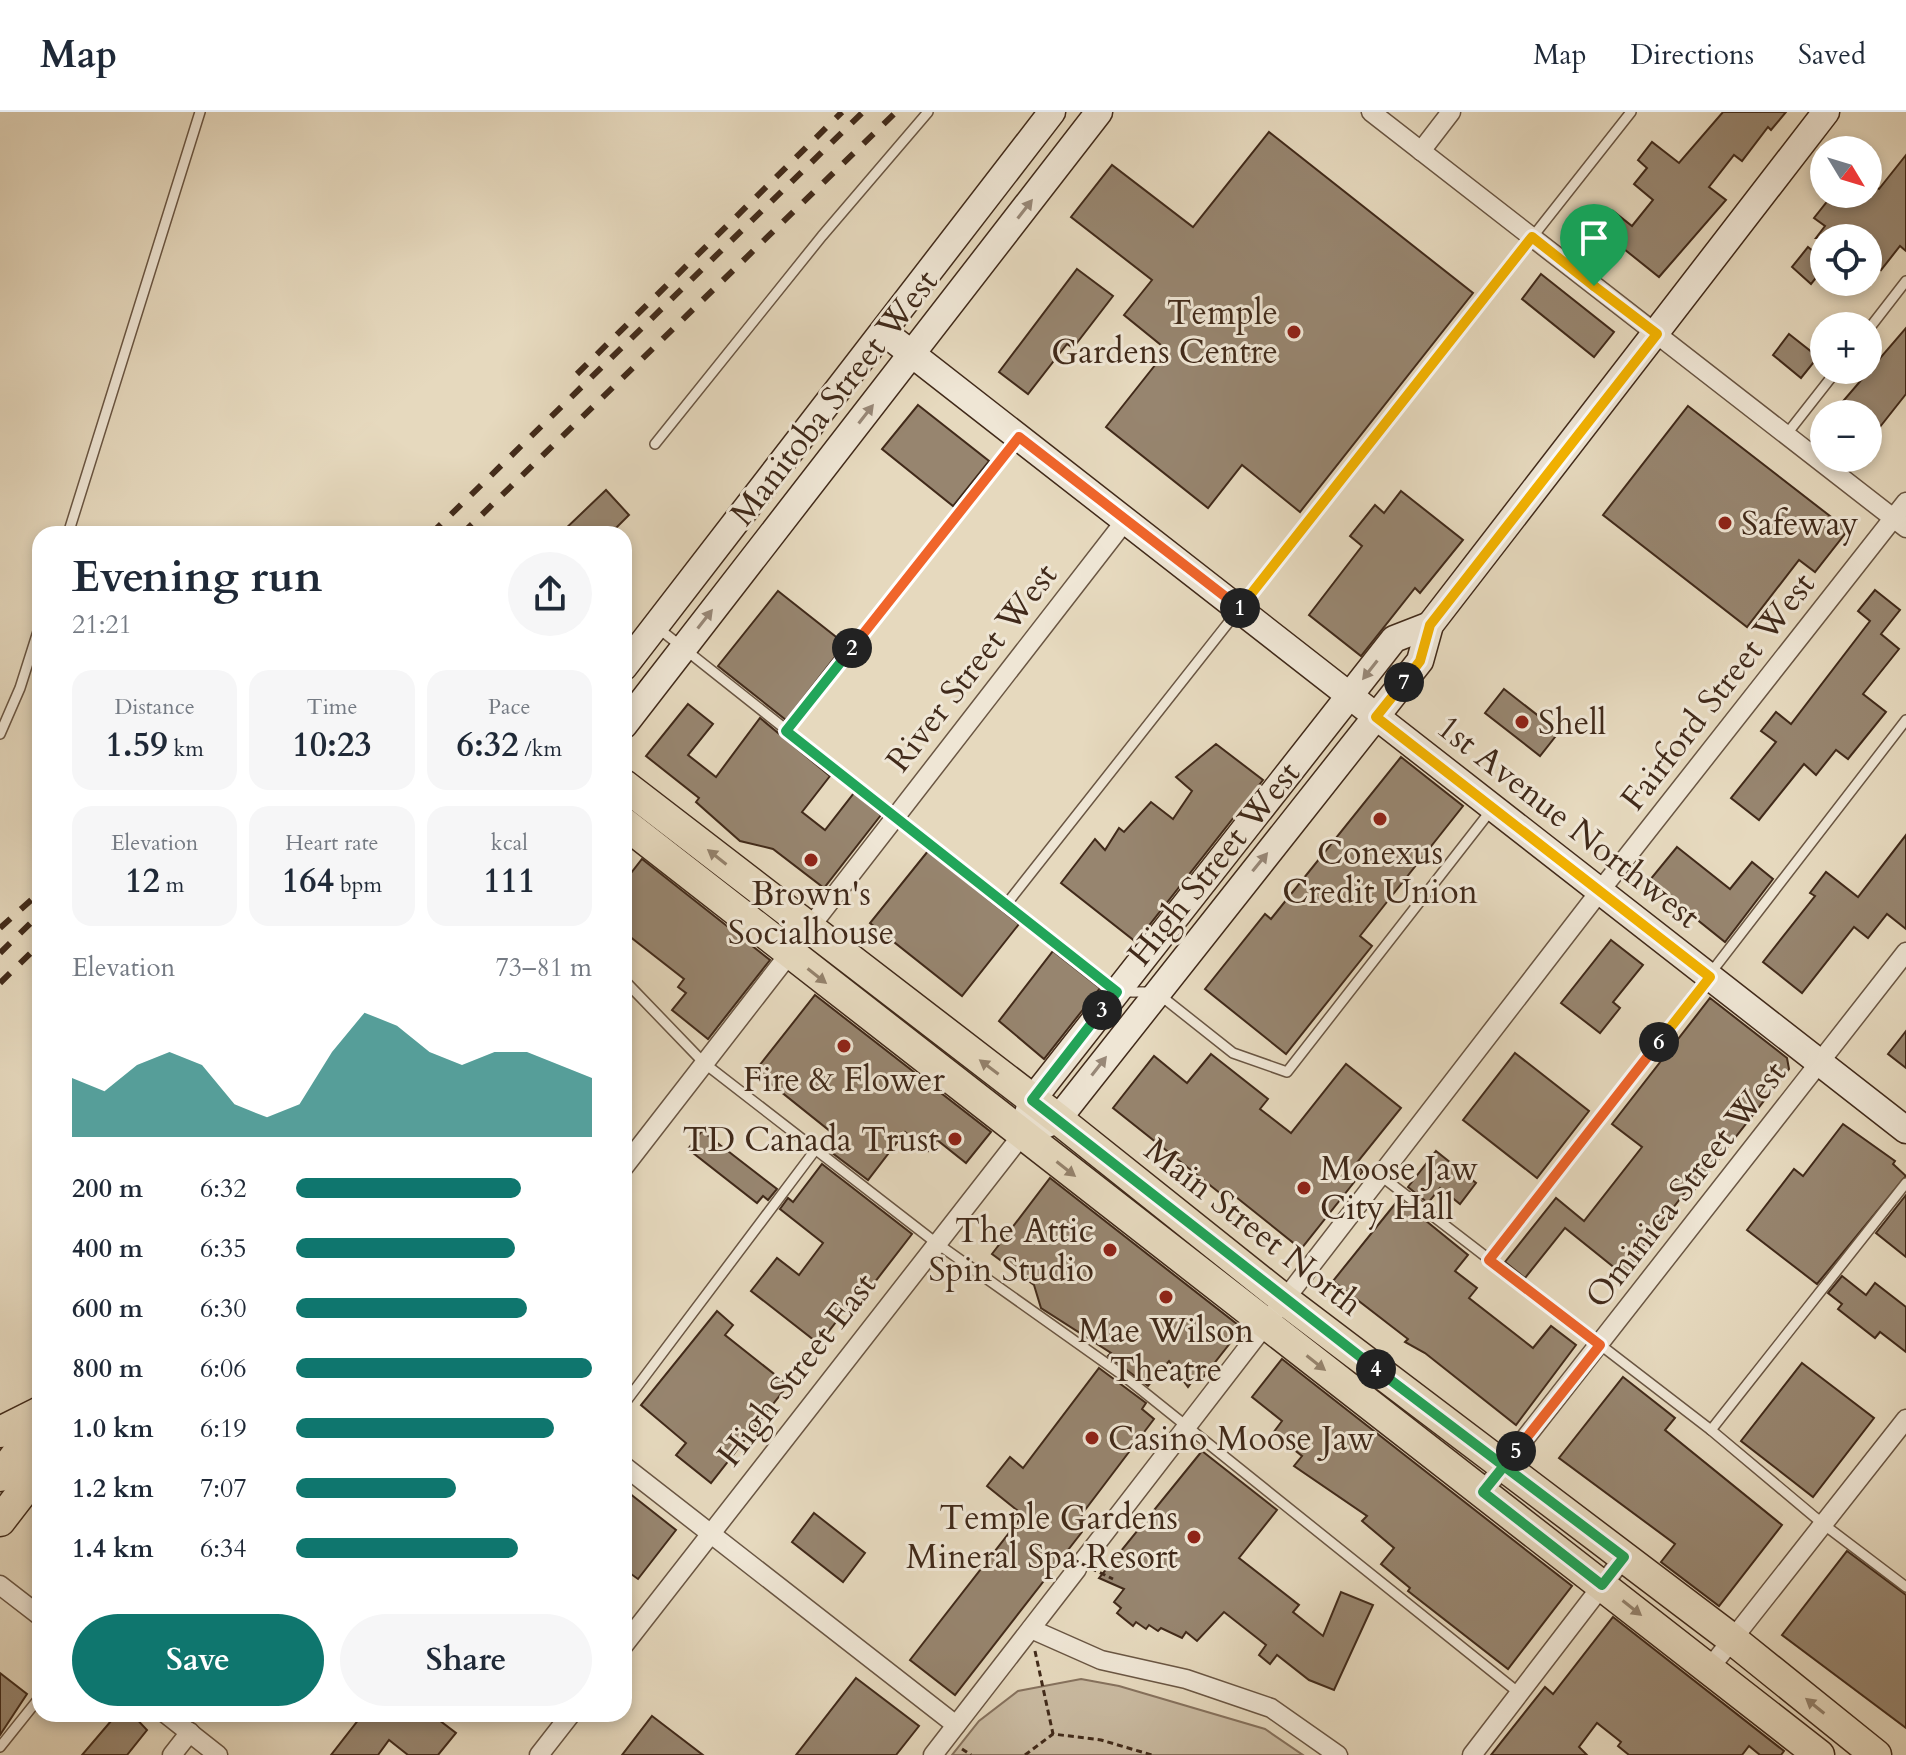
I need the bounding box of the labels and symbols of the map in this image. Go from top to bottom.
north arrow [1810,136,1882,208]
one-way arrow [1016,199,1032,219]
pin [1560,204,1628,286]
street label: Manitoba Street West [719,260,948,535]
place label: Temple Gardens Centre [1051,290,1278,375]
marker: Temple Gardens Centre [1285,323,1303,341]
one-way arrow [857,404,873,424]
place label: Safeway [1741,501,1858,547]
marker: Safeway [1716,514,1734,532]
street label: River Street West [876,553,1068,782]
street label: Fairford Street West [1610,563,1825,820]
pin: 1 [1220,588,1260,628]
one-way arrow [696,609,713,629]
pin: 2 [832,628,872,668]
one-way arrow [1362,660,1379,680]
pin: 7 [1384,662,1424,702]
place label: Shell [1538,700,1607,746]
street label: 1st Avenue Northwest [1427,705,1710,939]
marker: Shell [1513,713,1531,731]
street label: High Street West [1117,751,1311,976]
marker: Conexus Credit Union [1371,810,1389,828]
place label: Conexus Credit Union [1282,830,1478,915]
one-way arrow [707,850,727,866]
marker: Brown's Socialhouse [802,851,820,869]
one-way arrow [1251,852,1268,872]
place label: Brown's Socialhouse [728,871,894,956]
one-way arrow [806,967,827,983]
pin: 3 [1082,990,1122,1030]
pin: 6 [1639,1022,1679,1062]
marker: Fire & Flower [835,1037,853,1055]
street label: Ominica Street West [1575,1051,1797,1318]
one-way arrow [1090,1056,1106,1077]
place label: Fire & Flower [743,1057,946,1103]
one-way arrow [979,1059,1000,1075]
place label: TD Canada Trust [683,1117,939,1163]
street label: Main Street North [1135,1127,1372,1327]
marker: TD Canada Trust [946,1130,964,1148]
place label: Moose Jaw City Hall [1320,1146,1478,1231]
one-way arrow [1056,1161,1076,1177]
marker: Moose Jaw City Hall [1295,1179,1313,1197]
place label: The Attic Spin Studio [928,1208,1094,1293]
marker: The Attic Spin Studio [1101,1241,1119,1259]
street label: High Street East [707,1263,887,1476]
marker: Mae Wilson Theatre [1157,1288,1175,1306]
place label: Mae Wilson Theatre [1078,1308,1254,1393]
pin: 4 [1356,1349,1396,1389]
one-way arrow [1306,1355,1326,1371]
place label: Casino Moose Jaw [1108,1416,1375,1462]
marker: Casino Moose Jaw [1083,1429,1101,1447]
pin: 5 [1496,1431,1536,1471]
place label: Temple Gardens Mineral Spa Resort [906,1495,1178,1580]
marker: Temple Gardens Mineral Spa Resort [1185,1528,1203,1546]
one-way arrow [1622,1600,1642,1616]
one-way arrow [1805,1698,1825,1715]

